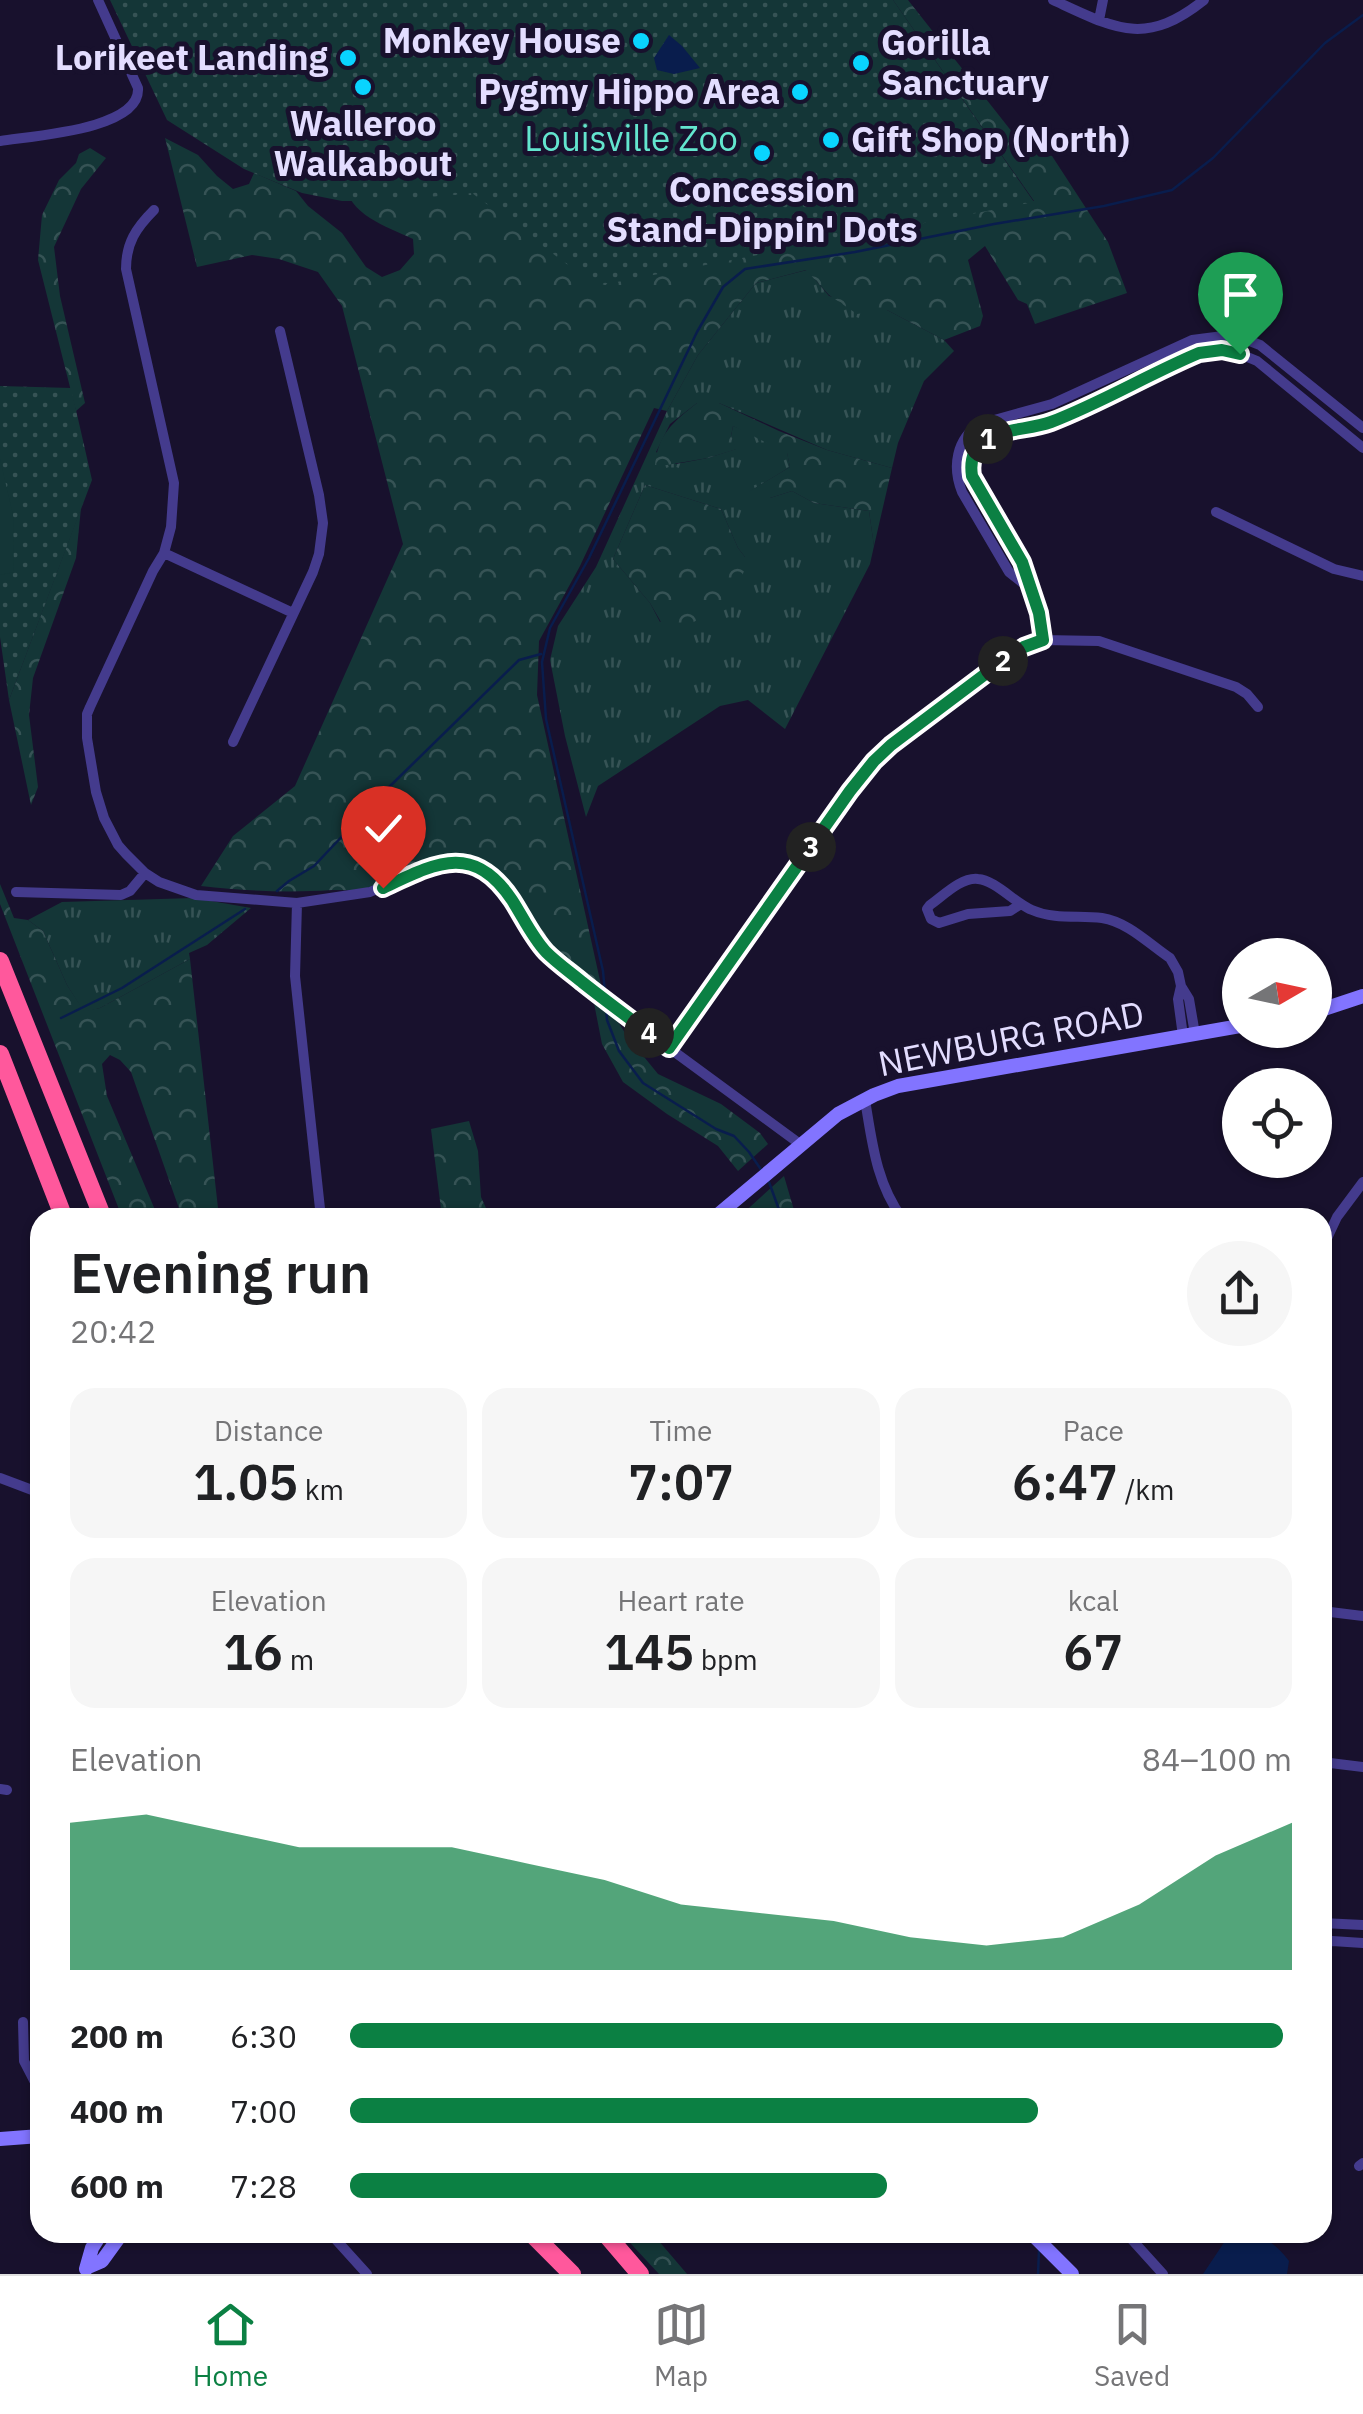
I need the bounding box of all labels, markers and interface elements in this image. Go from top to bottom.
place label: Monkey House [383,17,621,63]
place label: Gorilla Sanctuary [881,19,1049,105]
marker: Monkey House [630,30,652,52]
place label: Lorikeet Landing [55,34,329,80]
marker: Lorikeet Landing [337,47,359,69]
marker: Gorilla Sanctuary [850,52,872,74]
place label: Pygmy Hippo Area [478,68,780,114]
marker: Walleroo Walkabout [352,76,374,98]
marker: Pygmy Hippo Area [789,81,811,103]
place label: Walleroo Walkabout [274,100,452,186]
park label: Louisville Zoo [524,115,738,161]
place label: Gift Shop (North) [851,116,1130,162]
marker: Gift Shop (North) [820,129,842,151]
marker: Concession Stand-Dippin' Dots [751,142,773,164]
place label: Concession Stand-Dippin' Dots [606,166,918,252]
pin [1198,252,1283,355]
icon: arrive [1213,267,1268,322]
pin: 1 [963,414,1013,464]
text: 1 [980,420,996,457]
pin: 2 [978,636,1028,686]
text: 2 [995,642,1011,679]
pin [341,786,426,889]
icon: check [356,801,411,856]
pin: 3 [786,822,836,872]
text: 3 [803,828,819,865]
north arrow [1222,938,1332,1048]
map controls [1222,938,1332,1178]
street label: NEWBURG ROAD [874,990,1148,1086]
pin: 4 [624,1008,674,1058]
text: 4 [641,1014,657,1051]
button: locate [1222,1068,1332,1178]
text: Evening run [70,1237,371,1308]
button: share [1187,1241,1292,1346]
text: 20:42 [70,1310,156,1352]
text: Distance [214,1412,323,1449]
text: Time [650,1412,712,1449]
text: Pace [1063,1412,1124,1449]
text: 1.05 [193,1449,298,1514]
text: 7:07 [628,1449,734,1514]
text: 6:47 [1012,1449,1118,1514]
text: km [298,1471,344,1508]
text: /km [1118,1471,1175,1508]
text: Elevation [211,1582,327,1619]
text: Heart rate [617,1582,745,1619]
text: kcal [1068,1582,1119,1619]
text: 16 [223,1619,283,1684]
text: 145 [604,1619,694,1684]
text: 67 [1063,1619,1123,1684]
text: m [283,1641,314,1678]
text: bpm [694,1641,758,1678]
text: Elevation [70,1738,203,1780]
text: 84–100 m [1142,1738,1292,1780]
text: 200 m [70,2015,164,2057]
text: 6:30 [230,2015,297,2057]
text: 400 m [70,2090,164,2132]
text: 7:00 [230,2090,297,2132]
text: 600 m [70,2165,164,2207]
text: 7:28 [230,2165,297,2207]
tab: Home [193,2297,268,2394]
tab: Map [654,2297,709,2394]
tab: Saved [1094,2297,1170,2394]

